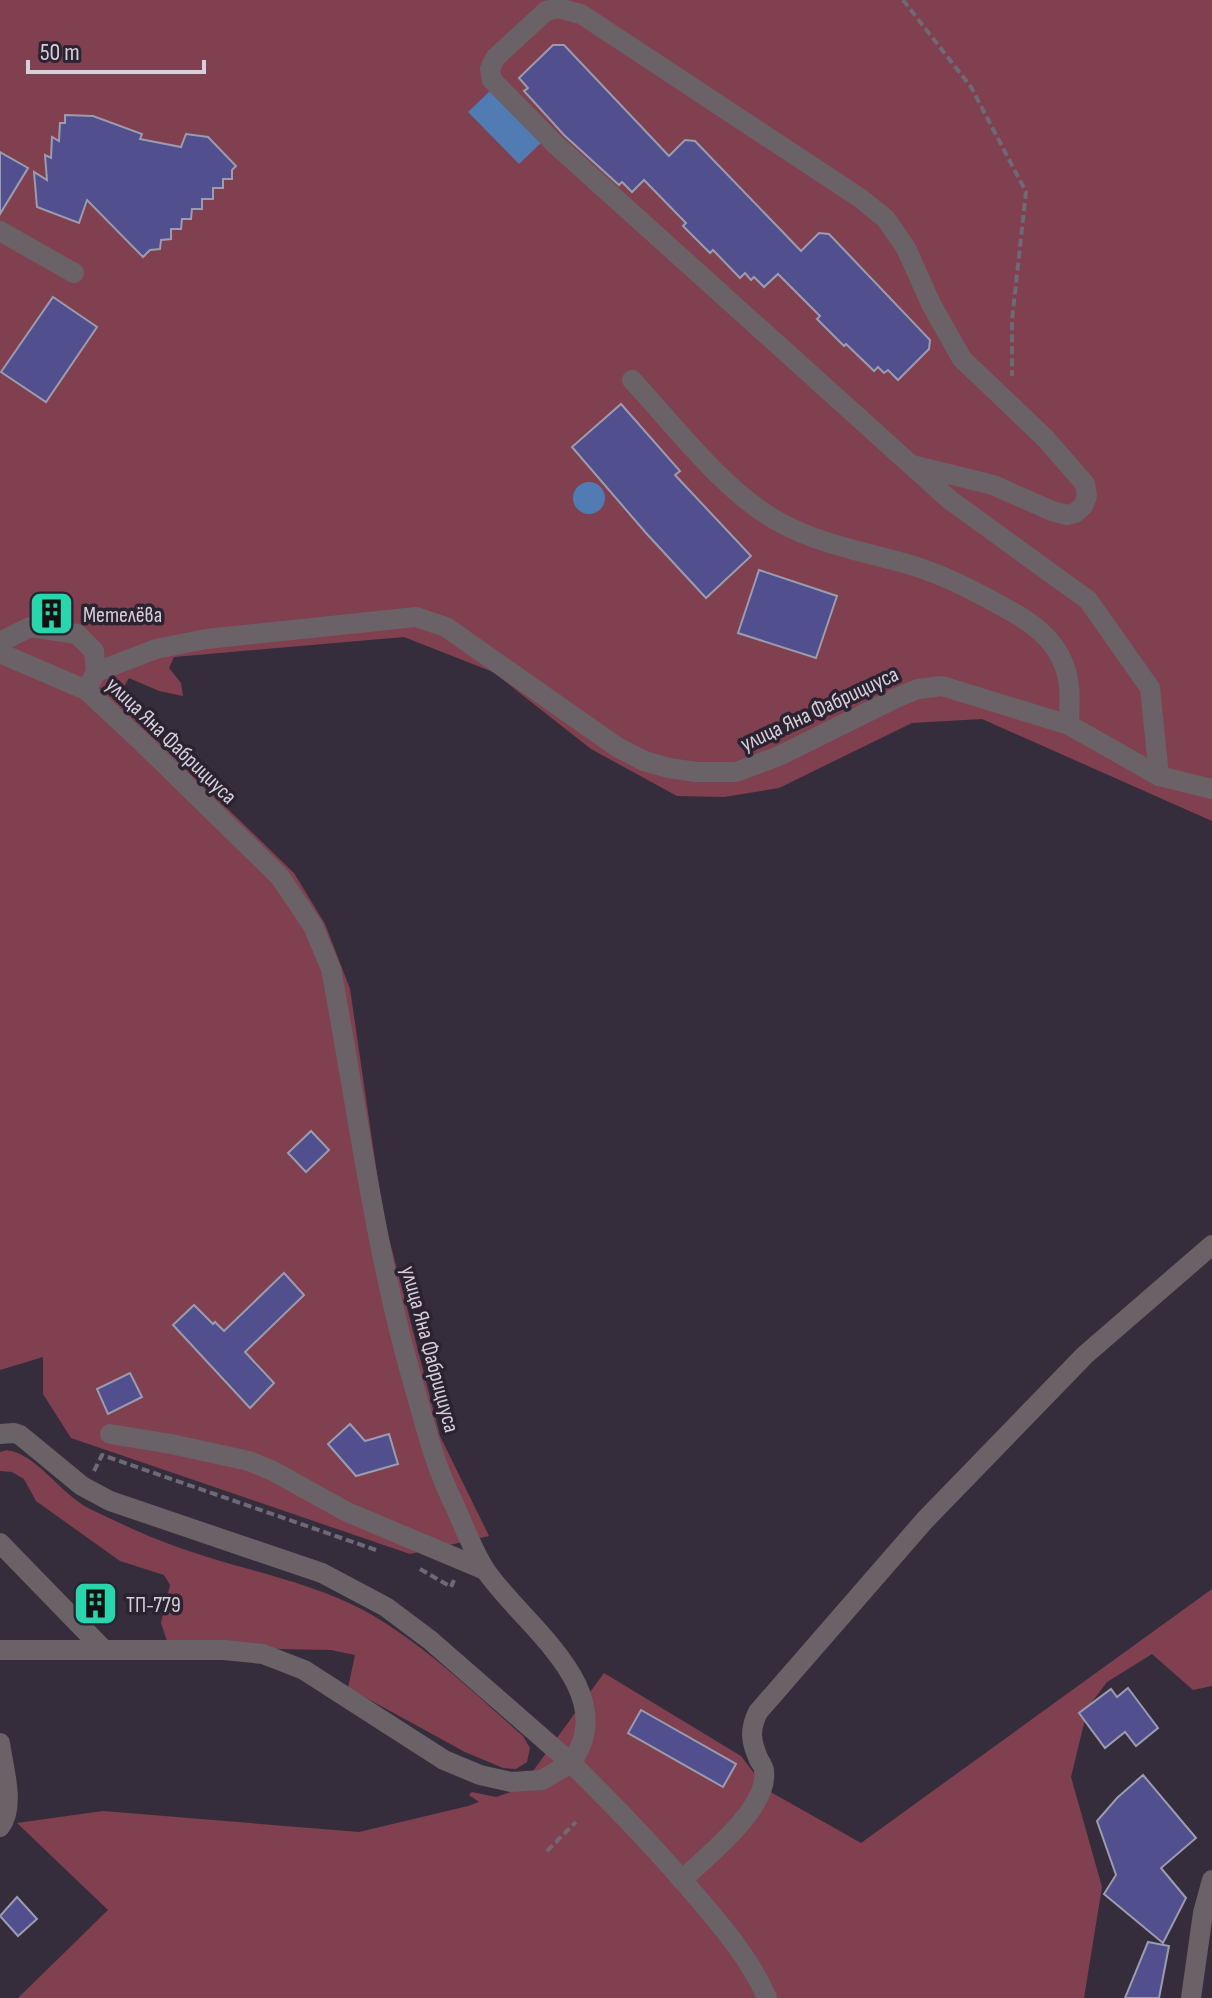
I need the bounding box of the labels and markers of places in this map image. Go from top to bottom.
building icon: Метелёва [28,590,76,638]
place label: Метелёва [83,602,162,629]
building icon: ТП-779 [71,1580,119,1628]
place label: ТП-779 [126,1592,181,1619]

